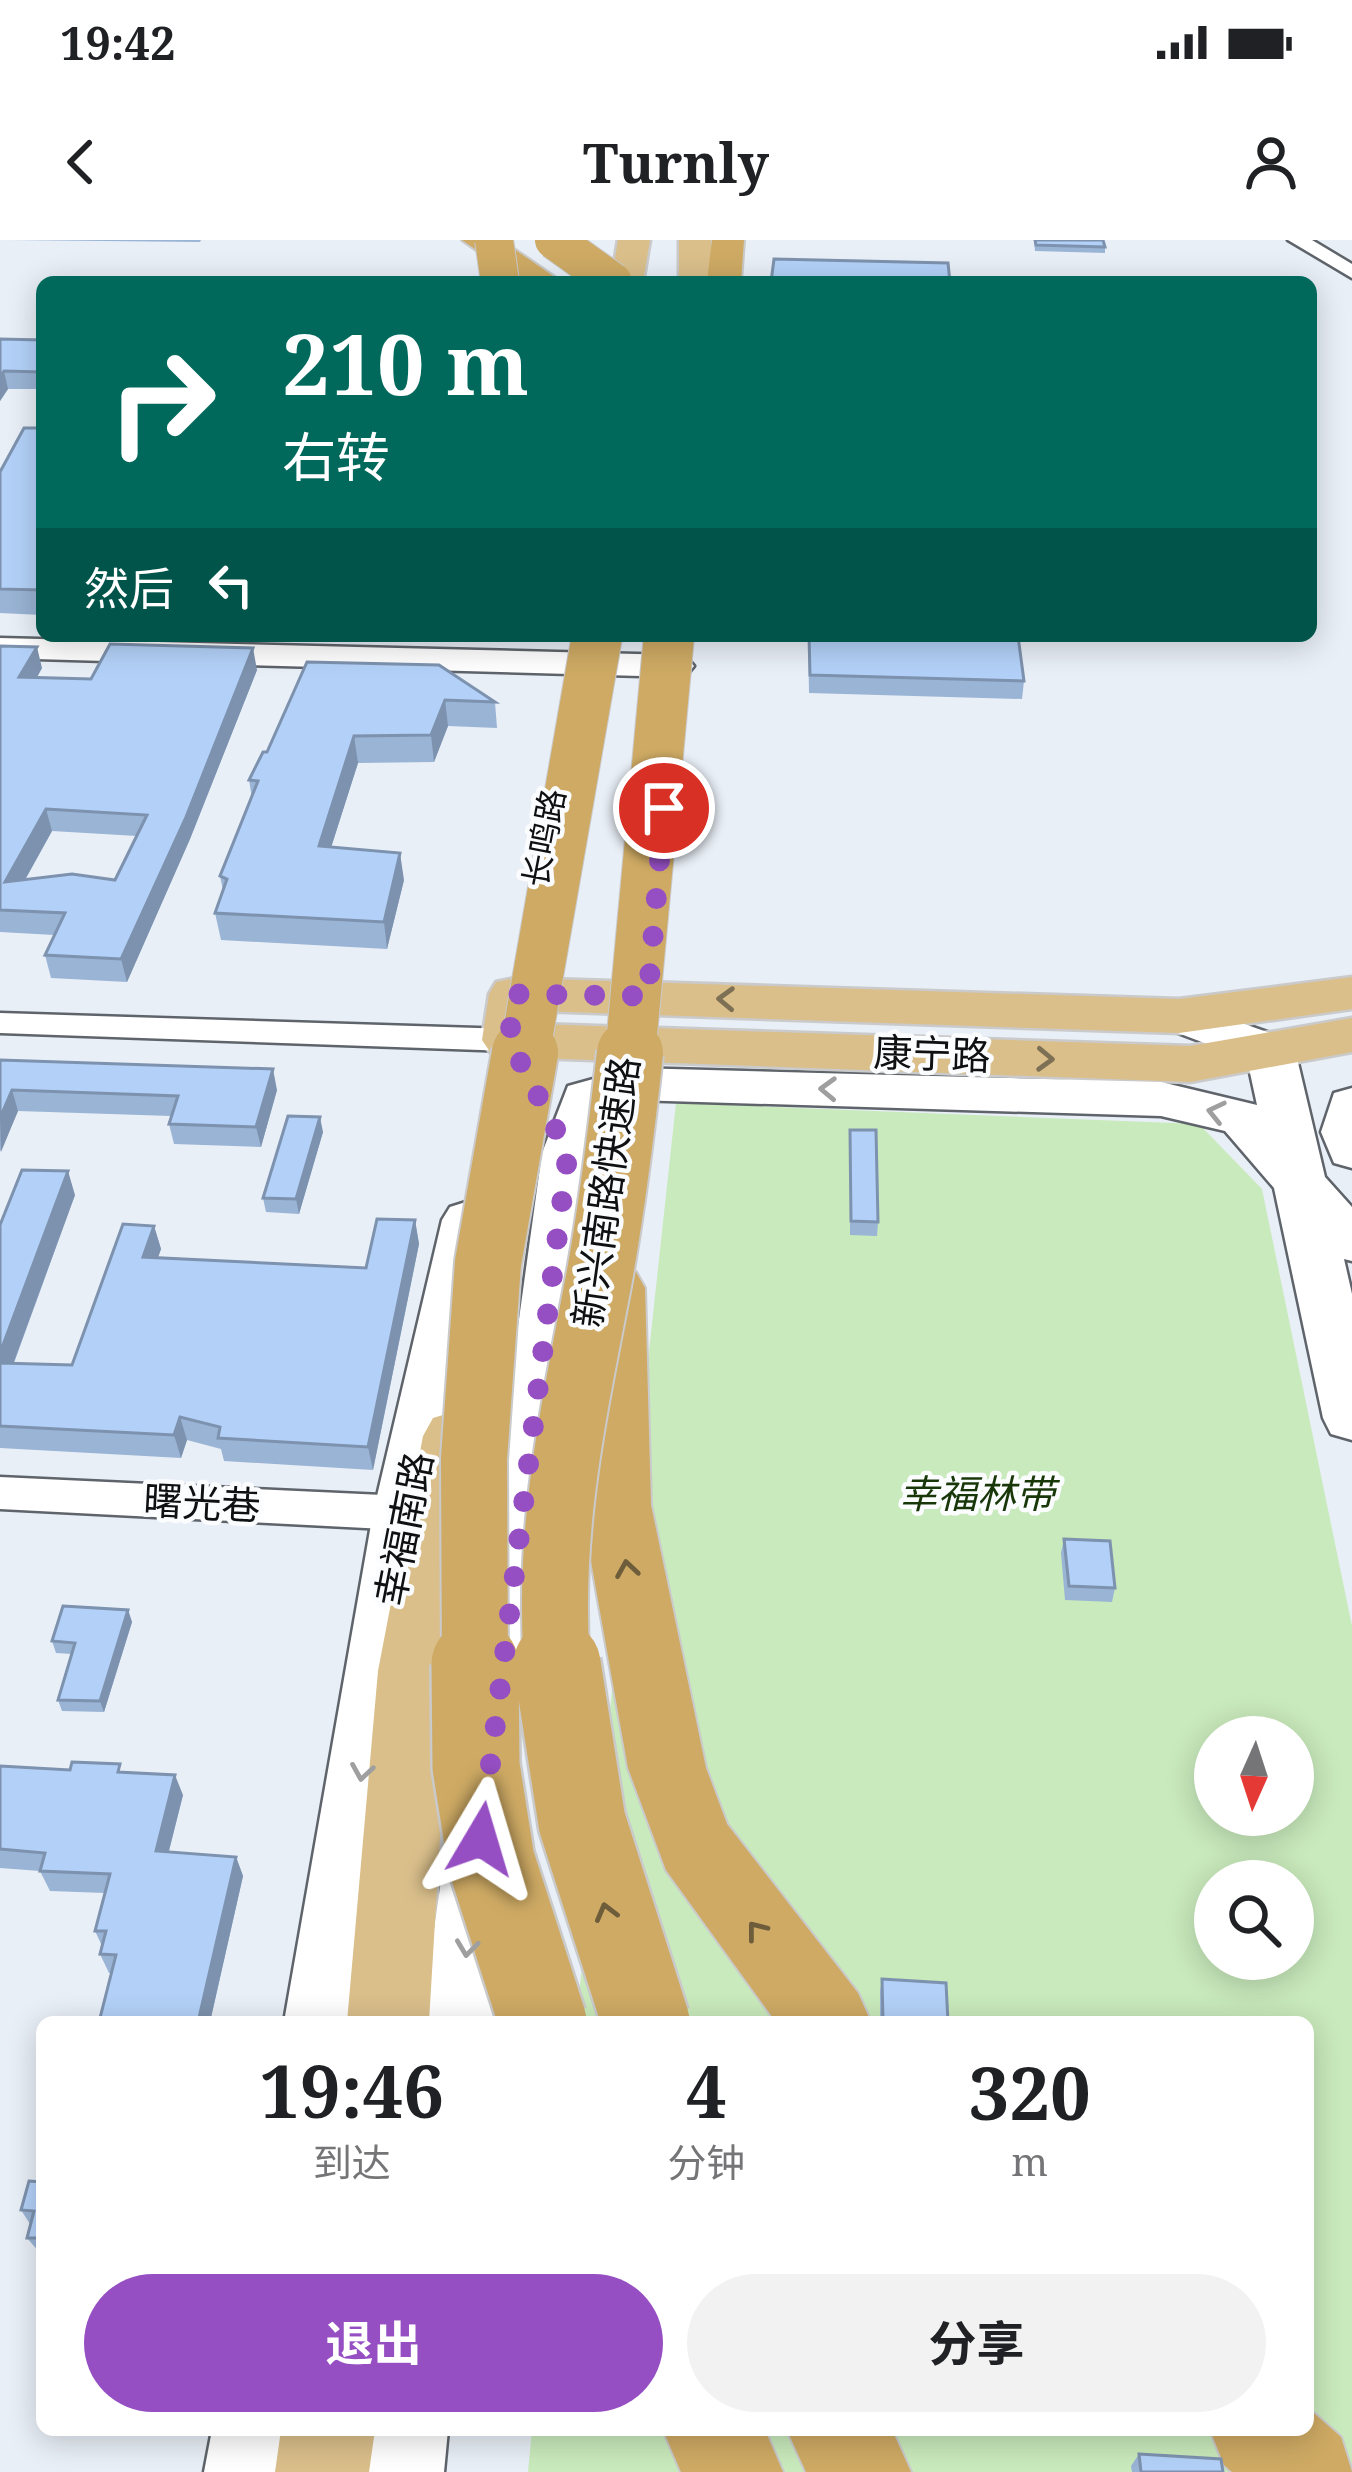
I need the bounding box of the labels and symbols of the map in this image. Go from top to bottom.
pin [613,757,715,859]
street label: 长鸣路 [512,785,575,891]
one-way arrow [716,987,735,1013]
street label: 康宁路 [873,1024,991,1081]
one-way arrow [1036,1046,1055,1072]
street label: 新兴南路快速路 [559,1053,650,1331]
one-way arrow [818,1077,837,1103]
one-way arrow [1207,1101,1227,1126]
street label: 幸福南路 [362,1447,443,1610]
park label: 幸福林带 [899,1466,1061,1519]
street label: 曙光巷 [142,1472,262,1531]
one-way arrow [615,1559,640,1579]
north arrow [1194,1716,1314,1836]
one-way arrow [350,1762,375,1782]
position arrow [418,1776,544,1902]
one-way arrow [596,1902,621,1923]
one-way arrow [749,1922,770,1944]
one-way arrow [455,1938,481,1958]

